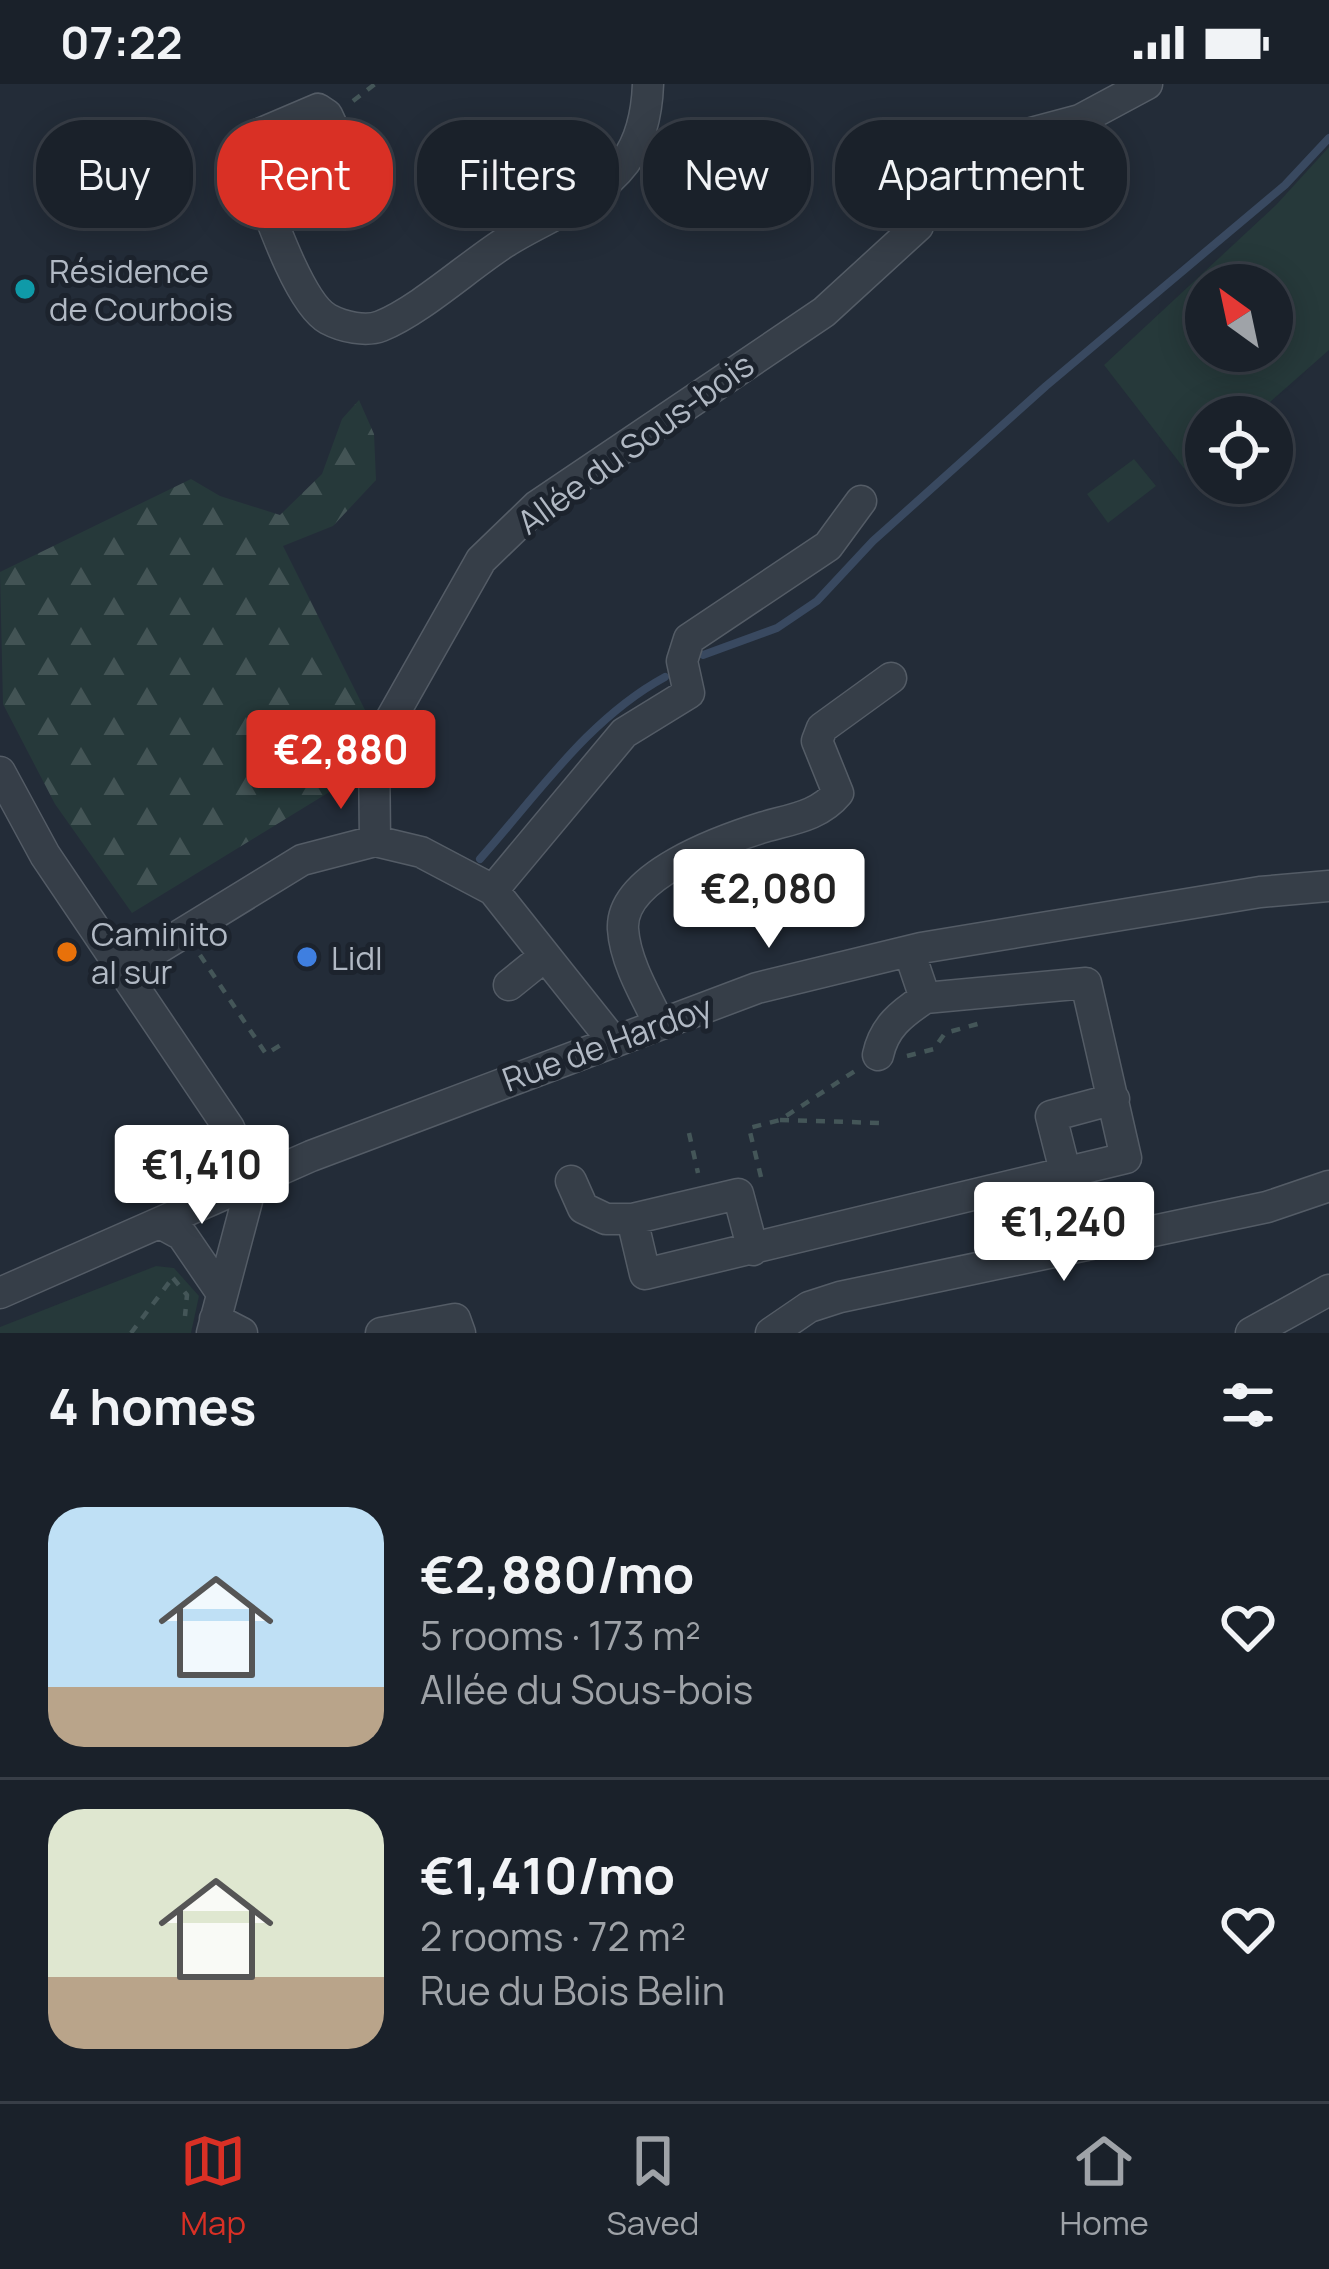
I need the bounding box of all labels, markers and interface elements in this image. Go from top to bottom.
text: 07:22 [60,11,183,73]
chip: Buy [36,120,193,228]
chip: Rent [217,120,393,228]
chip: Filters [417,120,619,228]
chip: New [643,120,811,228]
chip: Apartment [835,120,1127,228]
place label: Résidence de Courbois [49,248,233,331]
north arrow [1185,264,1293,372]
map controls [1185,264,1293,504]
marker: Résidence de Courbois [12,276,38,302]
street label: Allée du Sous-bois [508,342,762,544]
button: locate [1185,396,1293,504]
pin: €2,880 [243,710,439,812]
text: €2,880 [273,722,409,776]
pin: €2,080 [671,849,867,951]
text: €2,080 [701,861,837,915]
place label: Caminito al sur [91,911,228,994]
place label: Lidl [331,935,383,980]
marker: Caminito al sur [54,939,80,965]
marker: Lidl [294,944,320,970]
street label: Rue de Hardoy [496,984,718,1102]
pin: €1,410 [104,1125,300,1227]
text: €1,410 [142,1137,262,1191]
pin: €1,240 [966,1182,1162,1284]
text: €1,240 [1001,1194,1127,1248]
text: 4 homes [48,1371,256,1440]
icon: filters [1215,1372,1281,1438]
text: €2,880/mo [420,1539,694,1608]
icon: home [144,1555,288,1699]
icon: heart [1215,1594,1281,1660]
text: 5 rooms · 173 m² [420,1608,701,1662]
text: Allée du Sous-bois [420,1662,753,1716]
text: €1,410/mo [420,1840,675,1909]
icon: home [144,1857,288,2001]
icon: heart [1215,1896,1281,1962]
text: 2 rooms · 72 m² [420,1909,686,1963]
text: Rue du Bois Belin [420,1963,725,2017]
tab: Map [180,2128,246,2245]
tab: Saved [606,2128,699,2245]
tab: Home [1060,2128,1149,2245]

